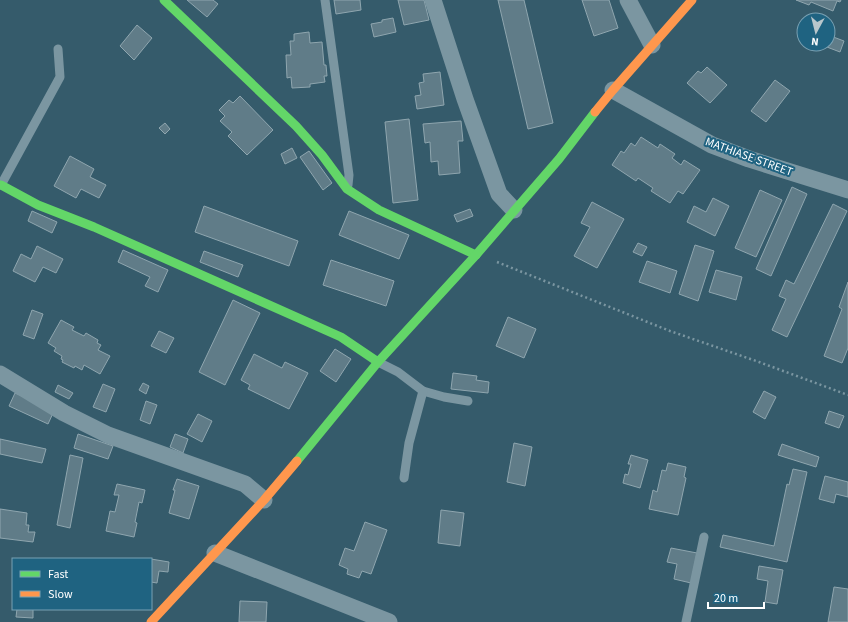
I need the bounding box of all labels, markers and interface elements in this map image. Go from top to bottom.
north arrow [796,12,836,52]
text: N [810,34,819,49]
street label: MATHIASE STREET [703,133,796,181]
legend [12,558,152,610]
text: Fast [48,566,68,583]
scale bar [708,584,764,610]
text: Slow [48,586,73,603]
text: 20 m [714,590,738,607]

